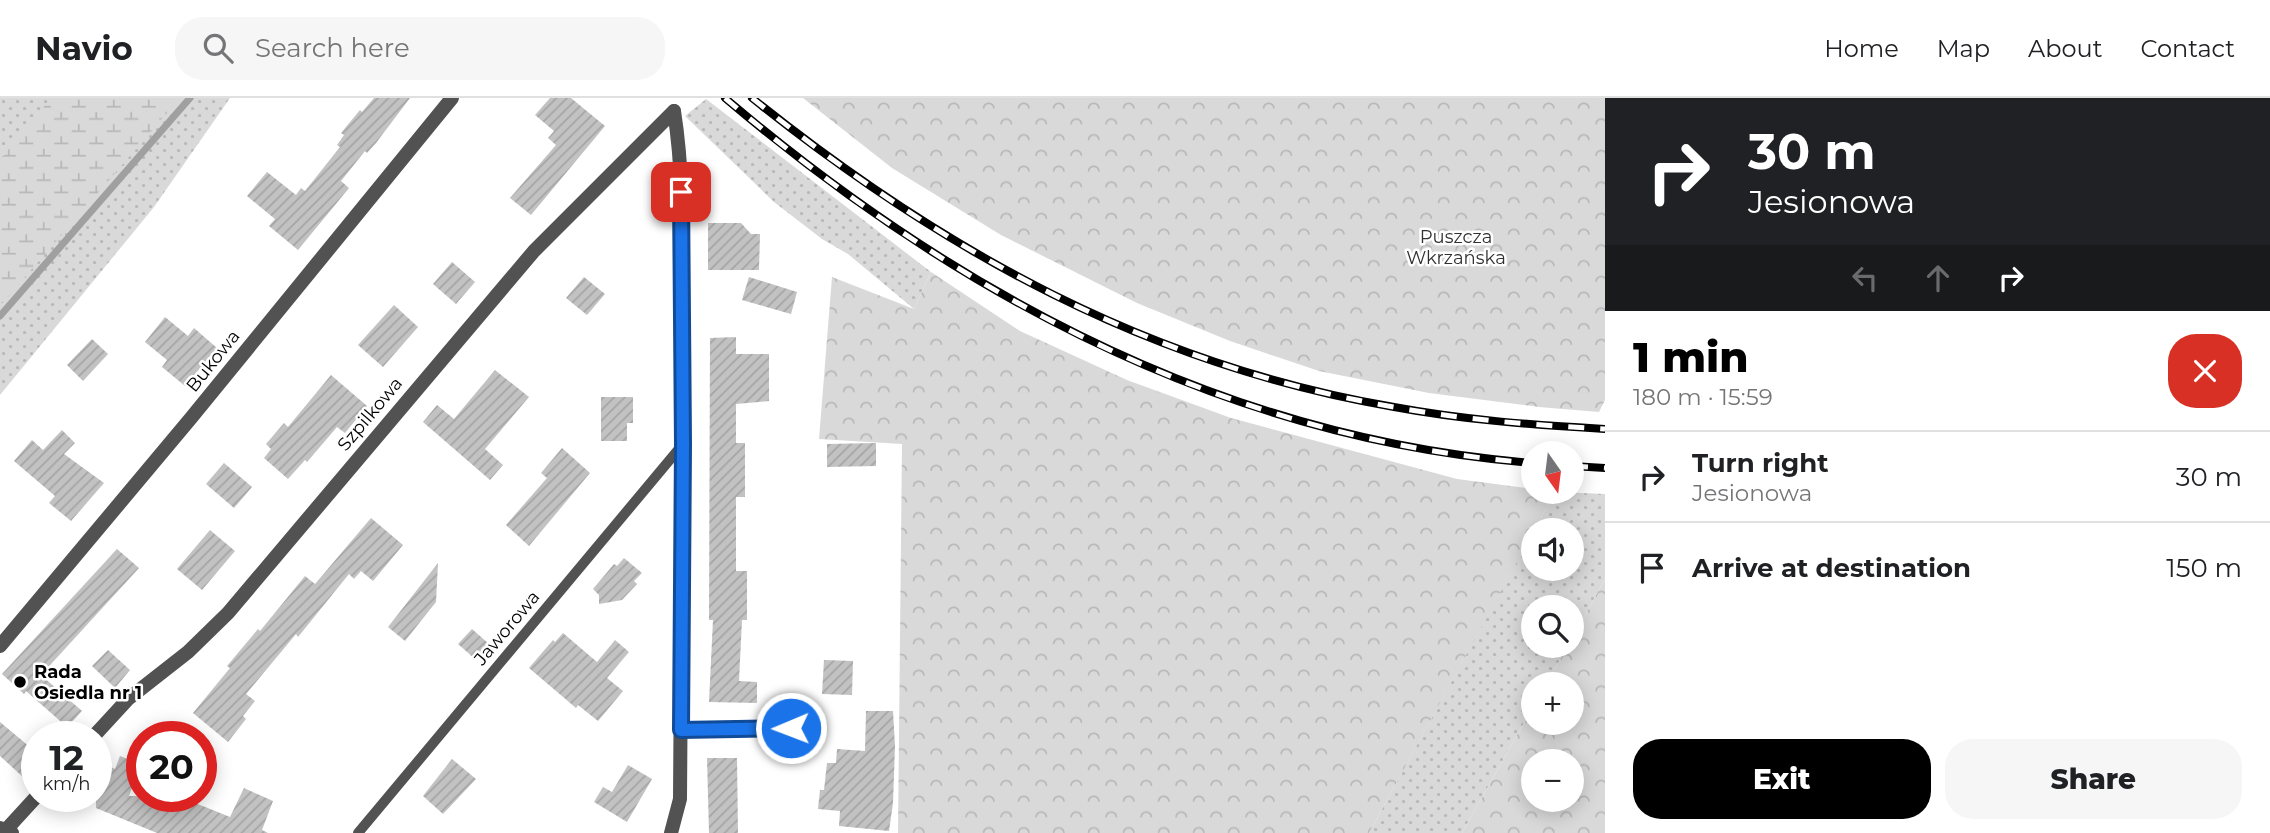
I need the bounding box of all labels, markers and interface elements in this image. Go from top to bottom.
search box [175,17,665,80]
text: Navio [35,28,133,68]
icon: search [199,29,237,67]
text: Search here [255,32,410,64]
text: Home [1824,34,1899,63]
text: Map [1937,34,1990,63]
text: About [2028,34,2102,63]
text: Contact [2140,34,2235,63]
text: 30 m [1748,122,1876,181]
icon: right [1633,126,1724,217]
pin [651,162,711,222]
icon: arrive [662,173,700,211]
text: Jesionowa [1748,182,1915,221]
park label: Puszcza Wkrzańska [1406,226,1506,269]
icon: left [1846,259,1884,297]
icon: ahead [1919,259,1957,297]
icon: right [1992,259,2030,297]
street label: Bukowa [181,326,245,396]
text: 1 min [1633,331,1749,383]
button: close [2168,334,2242,408]
street label: Szpilkowa [333,373,407,455]
text: 180 m · 15:59 [1633,383,1773,411]
north arrow [1521,441,1584,504]
map controls [1521,441,1584,812]
text: Turn right [1692,447,1828,479]
icon: right [1633,458,1671,496]
text: 30 m [2176,461,2242,493]
text: Jesionowa [1692,479,1812,507]
button: sound [1521,518,1584,581]
icon: arrive [1633,549,1671,587]
text: Arrive at destination [1692,552,1971,584]
text: 150 m [2166,552,2242,584]
street label: Jaworowa [469,586,544,670]
button: search [1521,595,1584,658]
place label: Rada Osiedla nr 1 [34,661,142,704]
button: + [1521,672,1584,735]
marker: Rada Osiedla nr 1 [12,674,28,690]
position arrow [754,691,828,765]
speed limit sign: 20 [126,721,217,812]
text: 12 [49,736,84,779]
button: Exit [1633,739,1931,819]
button: Share [1945,739,2242,819]
button: − [1521,749,1584,812]
text: km/h [42,773,91,795]

